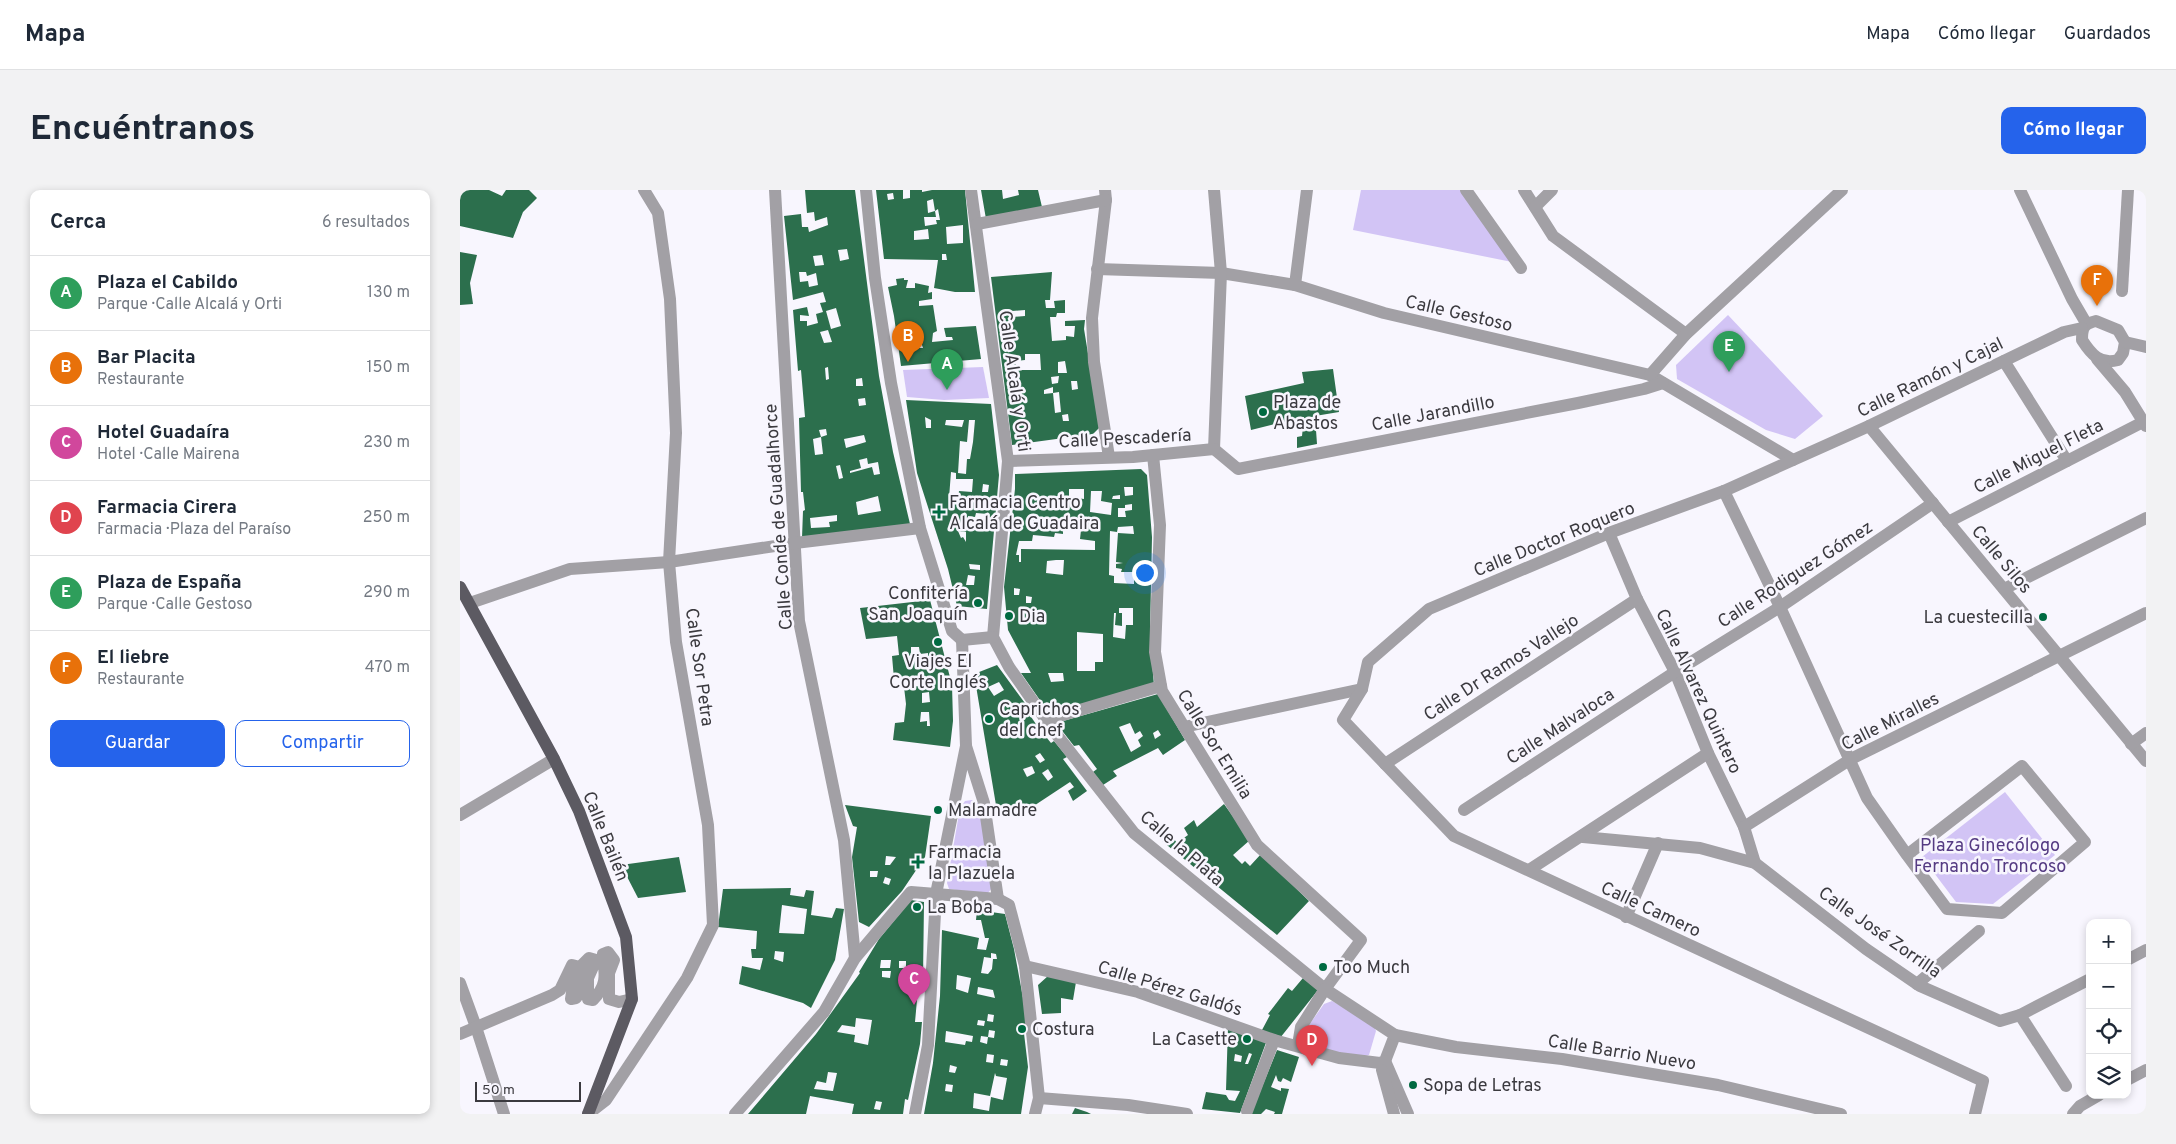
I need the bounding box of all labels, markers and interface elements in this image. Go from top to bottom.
text: Mapa [25,20,85,50]
text: Mapa [1866,23,1910,46]
text: Cómo llegar [1938,23,2036,46]
text: Guardados [2064,23,2151,46]
button: Cómo llegar [2001,107,2146,154]
text: Encuéntranos [30,108,255,152]
text: Cerca [50,209,106,236]
text: 6 resultados [322,213,410,233]
pin: F [2081,265,2113,306]
text: Plaza el Cabildo [97,271,238,295]
text: A [60,283,72,303]
text: 130 m [367,283,410,303]
street label: Calle Gestoso [1403,291,1515,338]
text: Parque · Calle Alcalá y Orti [97,295,282,315]
street label: Calle Alcalá y Orti [992,309,1035,453]
pin: B [892,321,924,362]
pin: E [1713,331,1745,372]
street label: Calle Ramón y Cajal [1854,333,2008,424]
text: Bar Placita [97,346,196,370]
pin: A [931,349,963,390]
text: B [60,358,72,378]
text: 150 m [367,358,410,378]
text: Restaurante [97,370,184,390]
street label: Calle Jarandillo [1370,391,1497,438]
place label: Plaza de Abastos [1273,392,1341,436]
street label: Calle Conde de Guadalhorce [760,403,799,631]
marker: Plaza de Abastos [1257,406,1269,418]
street label: Calle Miguel Fleta [1970,415,2107,500]
text: Hotel Guadaíra [97,421,230,445]
street label: Calle Pescadería [1058,425,1192,454]
text: C [61,433,71,453]
text: 230 m [363,433,410,453]
text: Hotel · Calle Mairena [97,445,240,465]
place label: Farmacia Centro Alcalá de Guadaira [949,492,1099,536]
text: Farmacia Cirera [97,496,237,520]
street label: Calle Doctor Roquero [1471,498,1639,583]
marker: Farmacia Centro Alcalá de Guadaira [933,506,945,518]
text: D [60,508,72,528]
text: 250 m [363,508,410,528]
street label: Calle Rodiguez Gómez [1714,516,1878,634]
text: Farmacia · Plaza del Paraíso [97,520,291,540]
street label: Calle Silos [1965,521,2036,599]
your location [1132,560,1158,586]
text: Plaza de España [97,571,242,595]
text: E [61,583,71,603]
text: 290 m [363,583,410,603]
place label: Confitería San Joaquín [868,583,968,627]
text: Parque · Calle Gestoso [97,595,253,615]
marker: Confitería San Joaquín [972,597,984,609]
street label: Calle Alvarez Quintero [1649,605,1746,778]
place label: Dia [1019,606,1045,629]
street label: Calle Sor Petra [679,607,718,728]
place label: La cuestecilla [1924,607,2033,630]
street label: Calle Dr Ramos Vallejo [1420,609,1584,727]
marker: Dia [1003,610,1015,622]
marker: La cuestecilla [2037,611,2049,623]
marker: Viajes El Corte Inglés [932,636,944,648]
text: El liebre [97,646,169,670]
place label: Viajes El Corte Inglés [889,651,987,695]
text: F [61,658,71,678]
text: 470 m [365,658,410,678]
text: Restaurante [97,670,184,690]
street label: Calle Malvaloca [1502,684,1619,771]
street label: Calle Sor Emilia [1171,686,1257,804]
street label: Calle Miralles [1838,688,1944,757]
place label: Caprichos del chef [999,699,1080,743]
marker: Caprichos del chef [983,713,995,725]
button: Guardar [50,720,225,767]
button: Compartir [235,720,410,767]
street label: Calle Bailén [576,788,633,885]
place label: Malamadre [948,800,1037,823]
marker: Malamadre [932,804,944,816]
street label: Calle la Plata [1134,806,1228,892]
park label: Plaza Ginecólogo Fernando Troncoso [1914,835,2066,879]
place label: Farmacia la Plazuela [928,842,1015,886]
marker: Farmacia la Plazuela [912,856,924,868]
street label: Calle Camero [1597,877,1704,944]
street label: Calle José Zorrilla [1813,882,1945,984]
place label: La Boba [927,897,993,920]
marker: La Boba [911,901,923,913]
map controls [2086,919,2131,1099]
button: + [2086,919,2131,964]
street label: Calle Pérez Galdós [1094,956,1245,1022]
place label: Too Much [1333,957,1410,980]
marker: Too Much [1317,961,1329,973]
pin: C [898,964,930,1005]
button: − [2086,964,2131,1009]
button: locate [2086,1009,2131,1054]
place label: Costura [1032,1019,1095,1042]
marker: Costura [1016,1023,1028,1035]
pin: D [1296,1025,1328,1066]
place label: La Casette [1152,1029,1237,1052]
street label: Calle Barrio Nuevo [1546,1030,1698,1077]
marker: La Casette [1241,1033,1253,1045]
button: layers [2086,1054,2131,1099]
place label: Sopa de Letras [1423,1075,1542,1098]
scale bar [475,1079,581,1102]
marker: Sopa de Letras [1407,1079,1419,1091]
text: 50 m [482,1082,515,1099]

